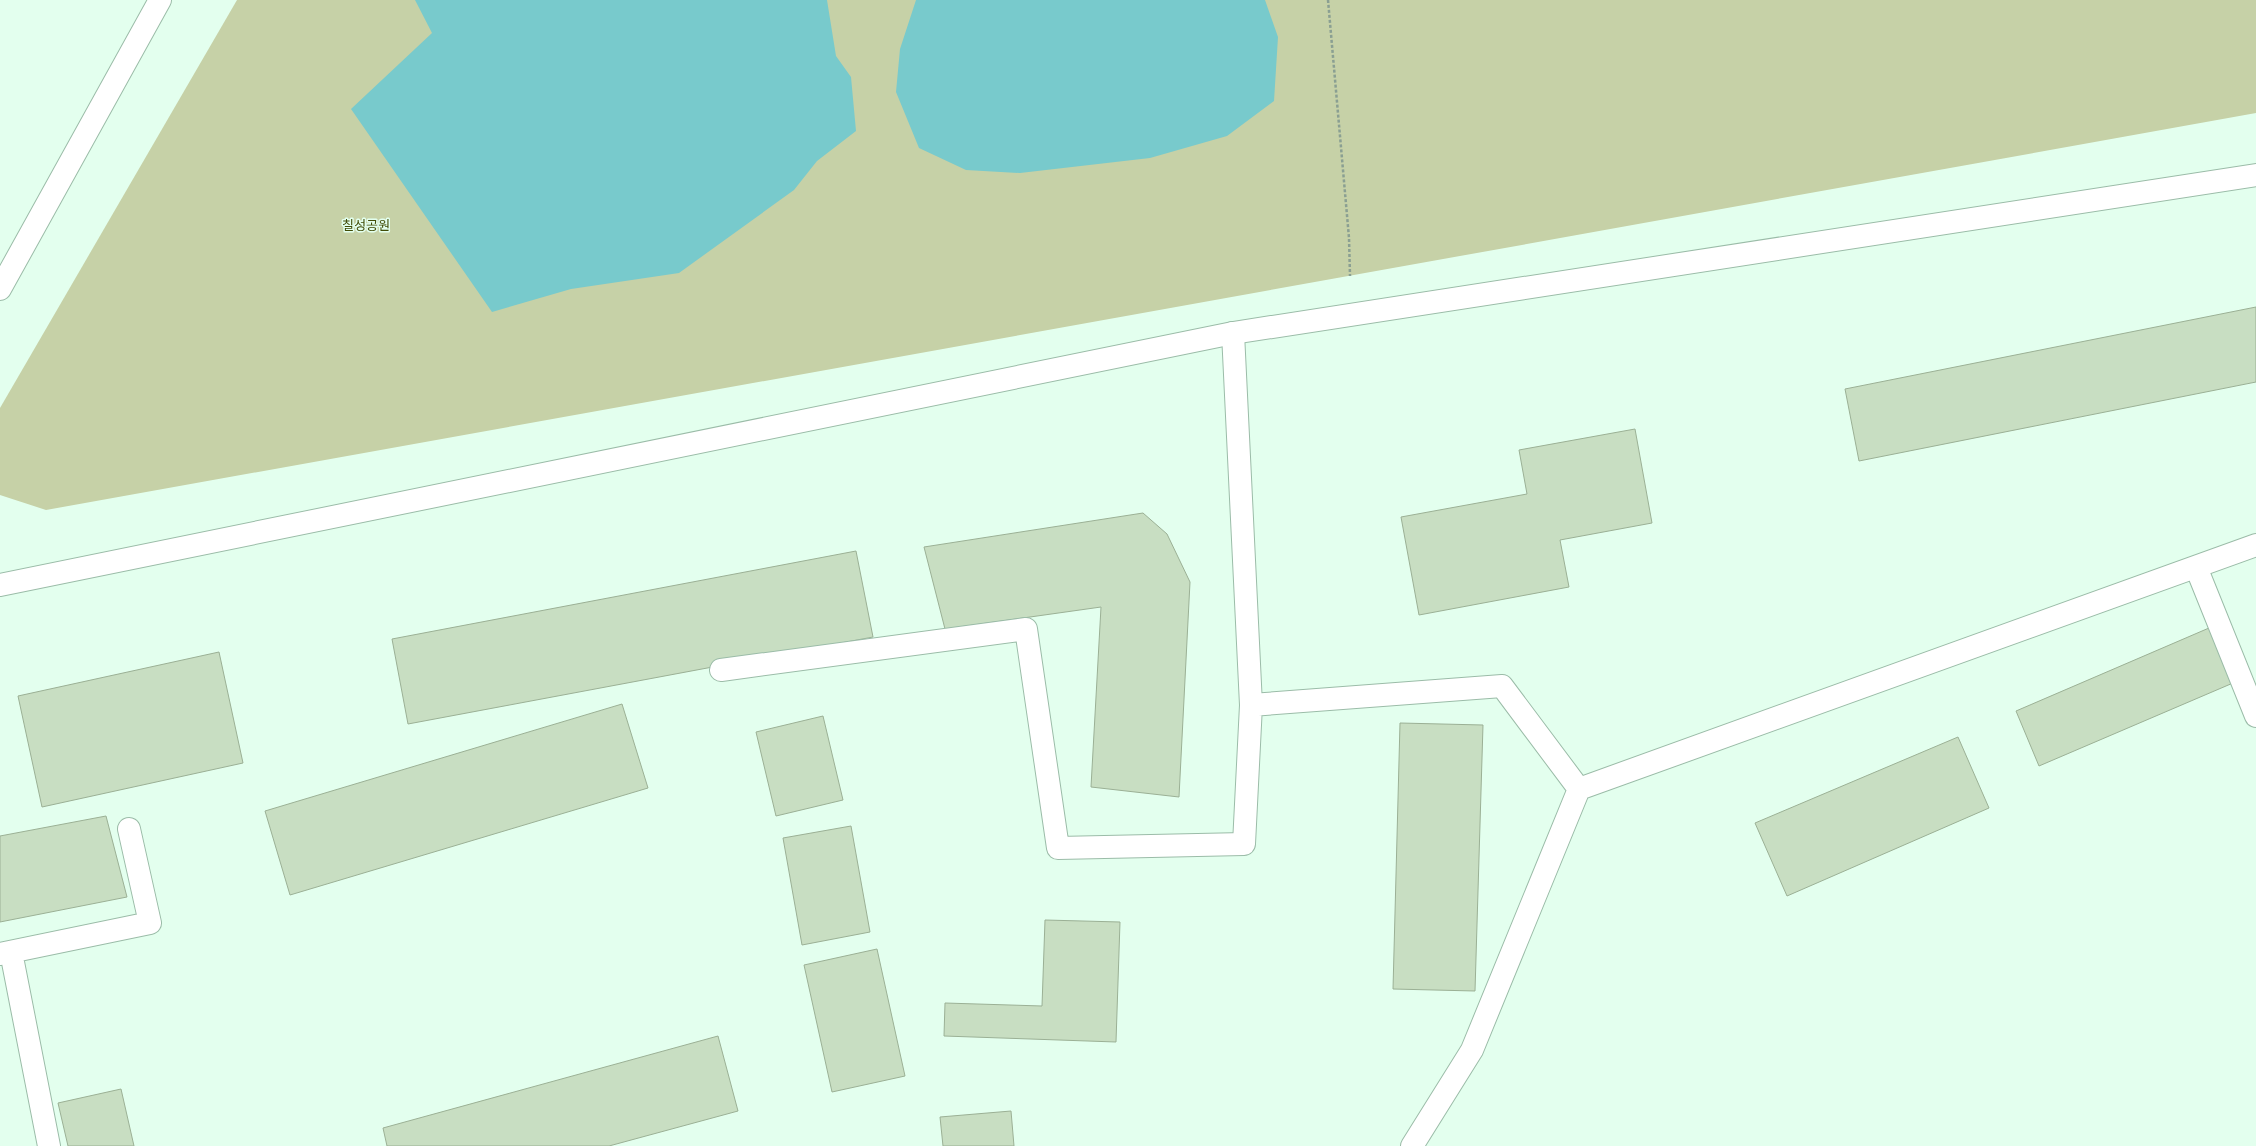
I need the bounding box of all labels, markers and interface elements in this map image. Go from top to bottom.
park label: 칠성공원 [342,217,390,233]

